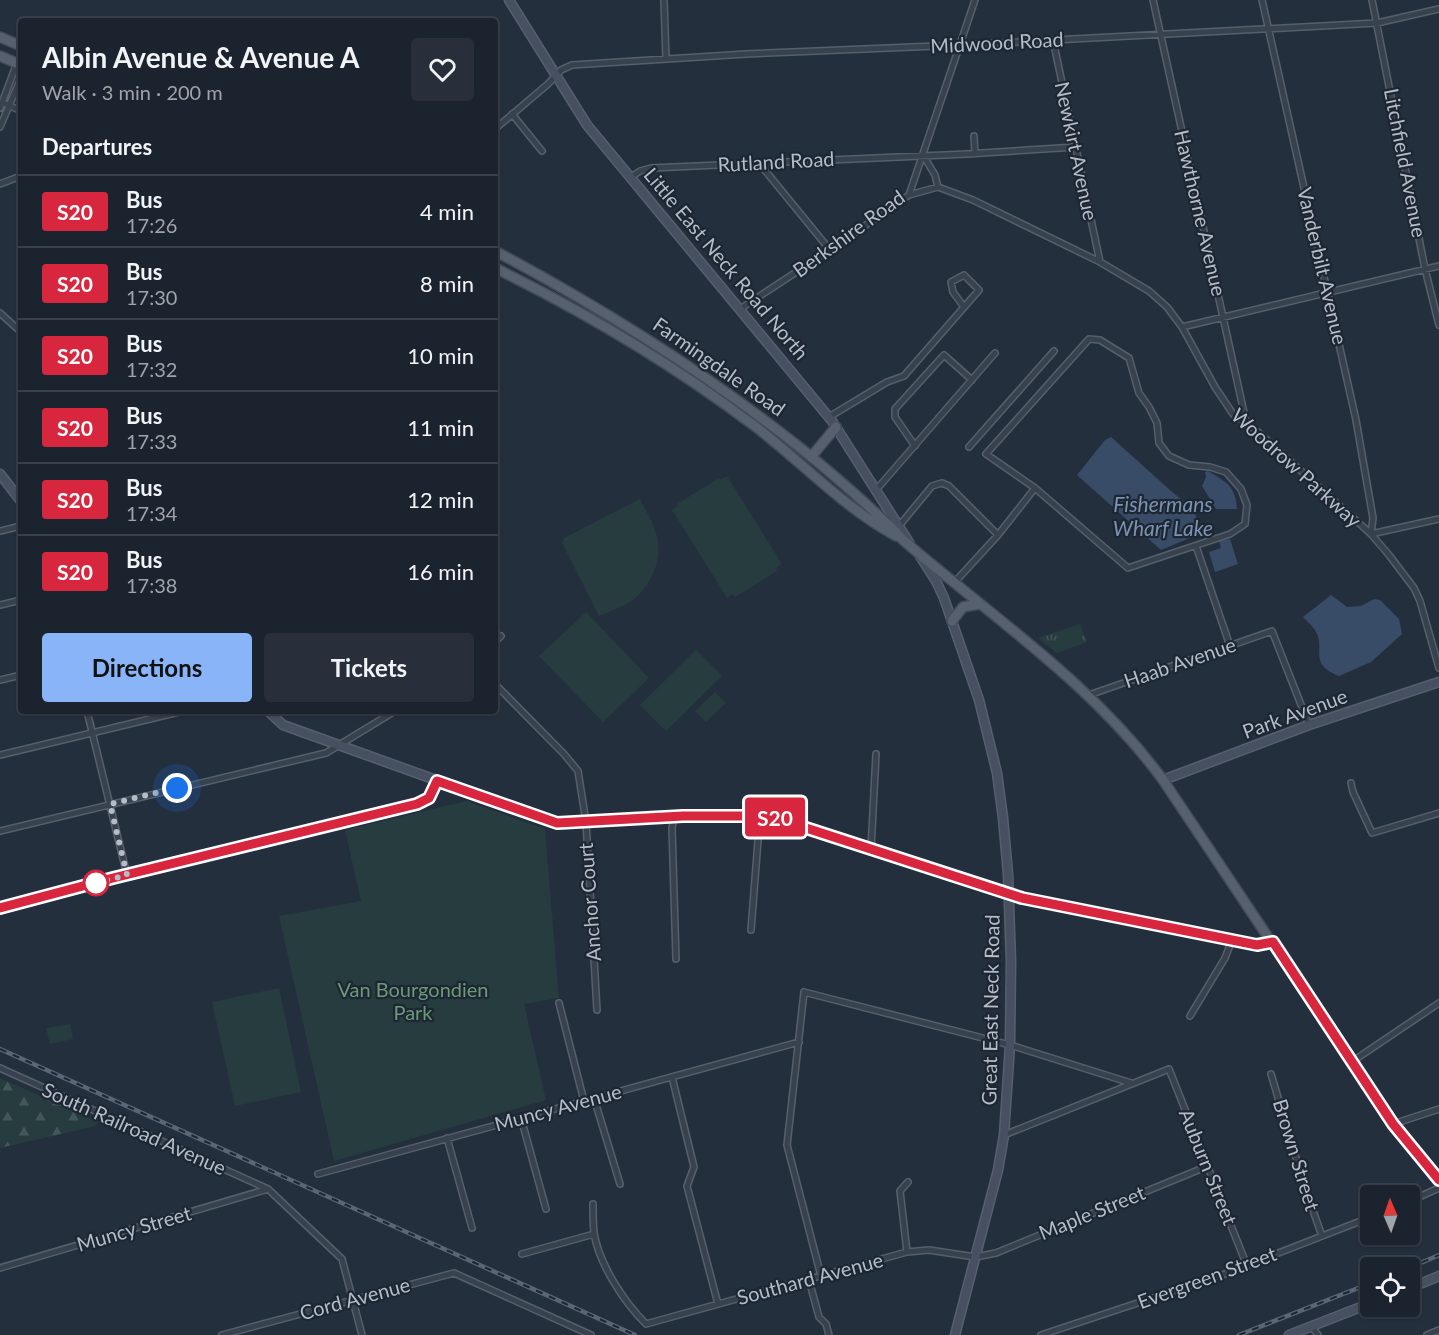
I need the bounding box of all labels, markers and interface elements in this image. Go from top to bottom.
street label: Midwood Road [930,27,1064,57]
button: heart [411,38,474,101]
text: Albin Avenue & Avenue A [42,40,359,74]
street label: Newkirt Avenue [1051,79,1103,222]
text: Walk · 3 min · 200 m [42,80,223,104]
street label: Litchfield Avenue [1380,86,1432,239]
street label: Hawthorne Avenue [1170,127,1232,298]
text: Departures [42,133,152,160]
street label: Rutland Road [717,146,835,176]
street label: Little East Neck Road North [639,162,814,364]
street label: Berkshire Road [788,185,909,282]
street label: Vanderbilt Avenue [1293,185,1353,347]
text: Bus [126,186,162,213]
text: 4 min [420,198,474,225]
text: S20 [57,199,93,224]
text: 17:26 [126,213,177,237]
text: Bus [126,258,162,285]
text: 8 min [420,270,474,297]
text: S20 [57,271,93,296]
text: 17:30 [126,285,177,309]
street label: Farmingdale Road [649,312,790,421]
text: Bus [126,330,162,357]
text: 10 min [407,342,474,369]
text: S20 [57,343,93,368]
text: 17:32 [126,357,177,381]
text: Bus [126,402,162,429]
street label: Woodrow Parkway [1227,403,1367,532]
text: 11 min [407,414,474,441]
text: S20 [57,415,93,440]
text: 17:33 [126,429,177,453]
text: Bus [126,474,162,501]
text: 12 min [407,486,474,513]
text: S20 [57,487,93,512]
water label: Fishermans Wharf Lake [1113,491,1213,540]
text: 17:34 [126,501,177,525]
text: Bus [126,546,162,573]
text: 16 min [407,558,474,585]
text: S20 [57,559,93,584]
text: 17:38 [126,573,177,597]
street label: Haab Avenue [1121,632,1239,692]
button: Directions [42,633,252,702]
button: Tickets [264,633,474,702]
street label: Park Avenue [1239,683,1350,743]
your location [162,773,192,803]
line badge: S20 [740,798,810,836]
text: S20 [757,805,793,830]
street label: Anchor Court [573,842,605,962]
unlabelled marker [83,870,109,896]
street label: Great East Neck Road [976,914,1004,1106]
park label: Van Bourgondien Park [337,977,489,1024]
street label: South Railroad Avenue [39,1077,230,1179]
street label: Muncy Avenue [491,1079,624,1136]
street label: Brown Street [1269,1096,1325,1213]
street label: Auburn Street [1175,1105,1243,1228]
street label: Maple Street [1035,1180,1148,1244]
north arrow [1360,1185,1420,1245]
map controls [1360,1185,1420,1317]
street label: Muncy Street [74,1200,194,1256]
street label: Evergreen Street [1134,1241,1279,1313]
street label: Southard Avenue [734,1247,885,1309]
button: locate [1360,1257,1420,1317]
street label: Cord Avenue [297,1272,413,1324]

